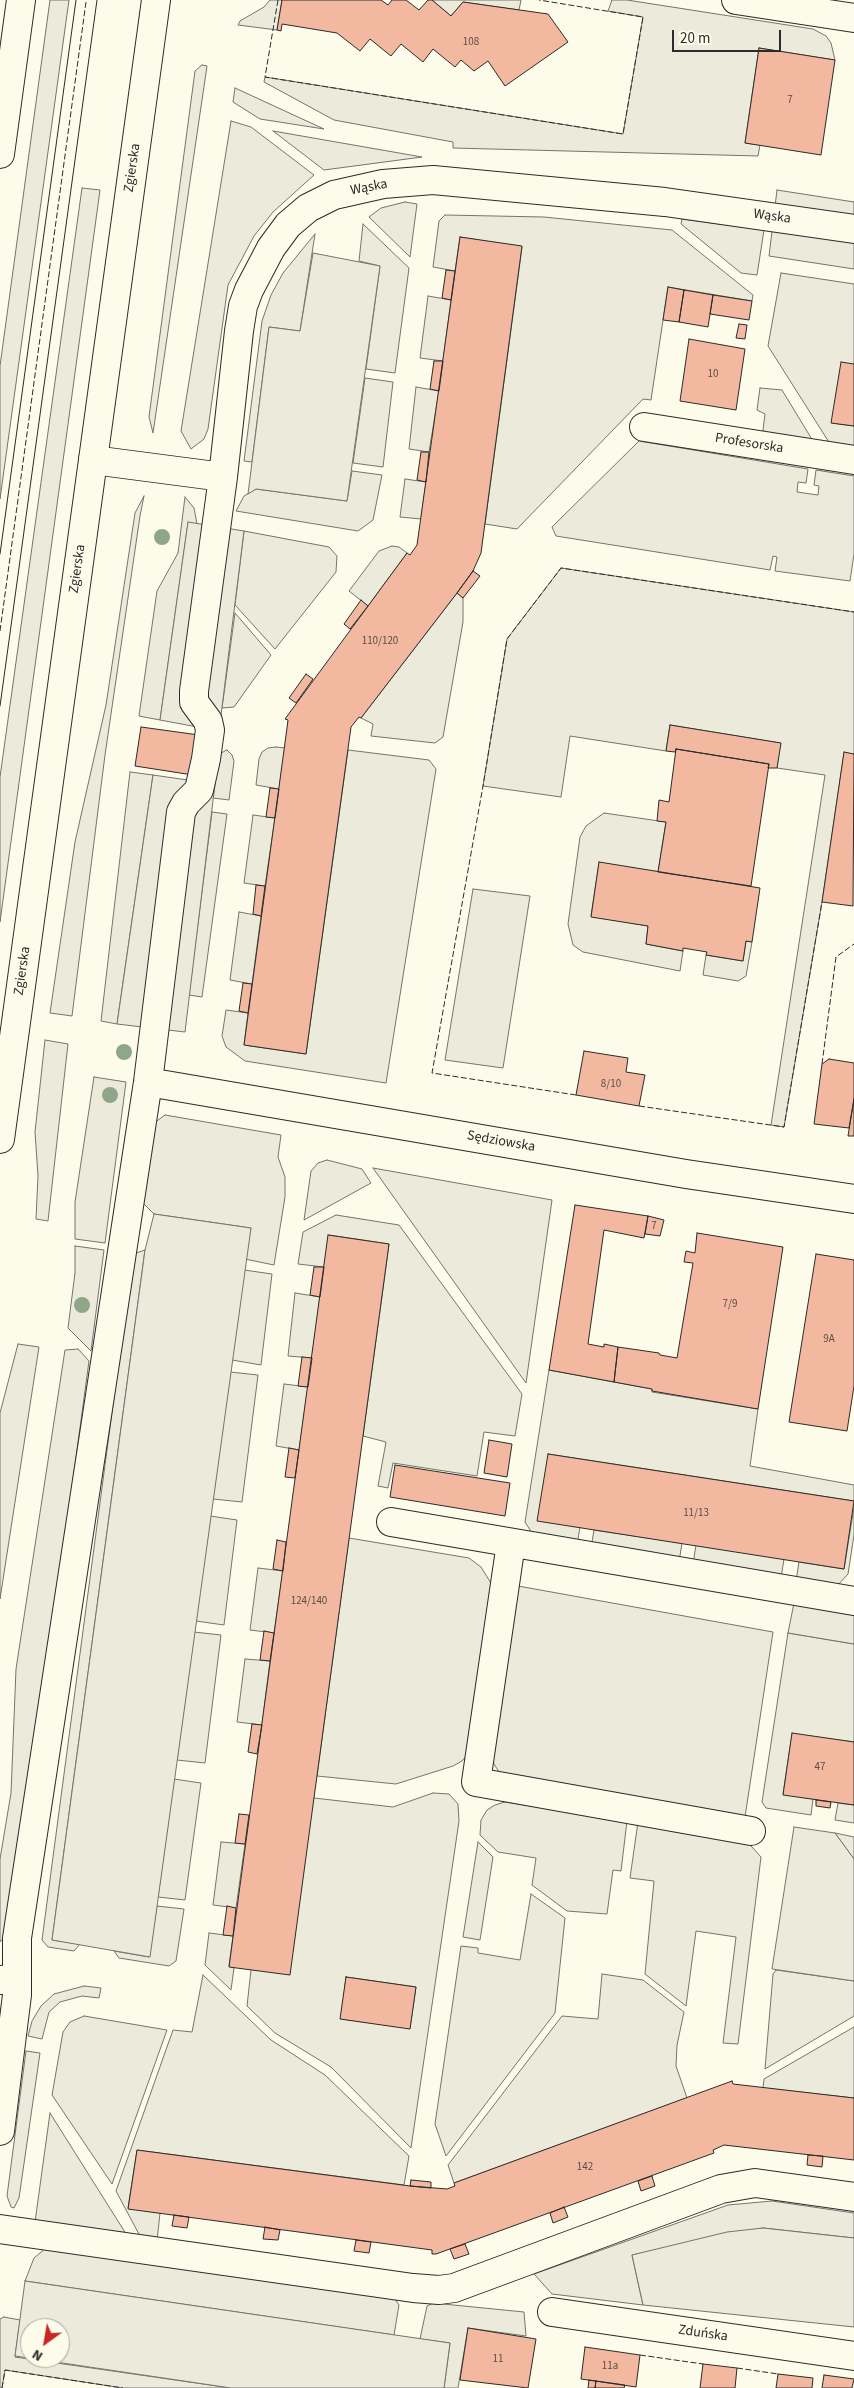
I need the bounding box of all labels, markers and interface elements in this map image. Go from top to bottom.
scale bar [674,20,783,52]
text: 20 m [680,28,710,49]
house number: 108 [463,36,479,50]
house number: 7 [787,94,793,108]
street label: Zgierska [121,142,145,194]
street label: Wąska [349,176,389,200]
street label: Wąska [752,206,792,228]
house number: 10 [708,368,718,382]
street label: Profesorska [714,430,784,458]
street label: Zgierska [66,543,90,595]
house number: 110/120 [362,635,398,649]
street label: Zgierska [11,945,35,997]
house number: 8/10 [601,1078,621,1092]
street label: Sędziowska [466,1128,536,1156]
house number: 7 [651,1220,657,1234]
house number: 7/9 [723,1298,737,1312]
house number: 9A [823,1333,835,1347]
house number: 11/13 [683,1507,709,1521]
house number: 124/140 [291,1595,327,1609]
house number: 47 [815,1761,825,1775]
house number: 142 [577,2161,593,2175]
north arrow [20,2318,70,2368]
street label: Zduńska [677,2322,729,2346]
text: N [28,2344,47,2366]
house number: 11 [493,2353,503,2367]
house number: 11a [602,2360,618,2374]

